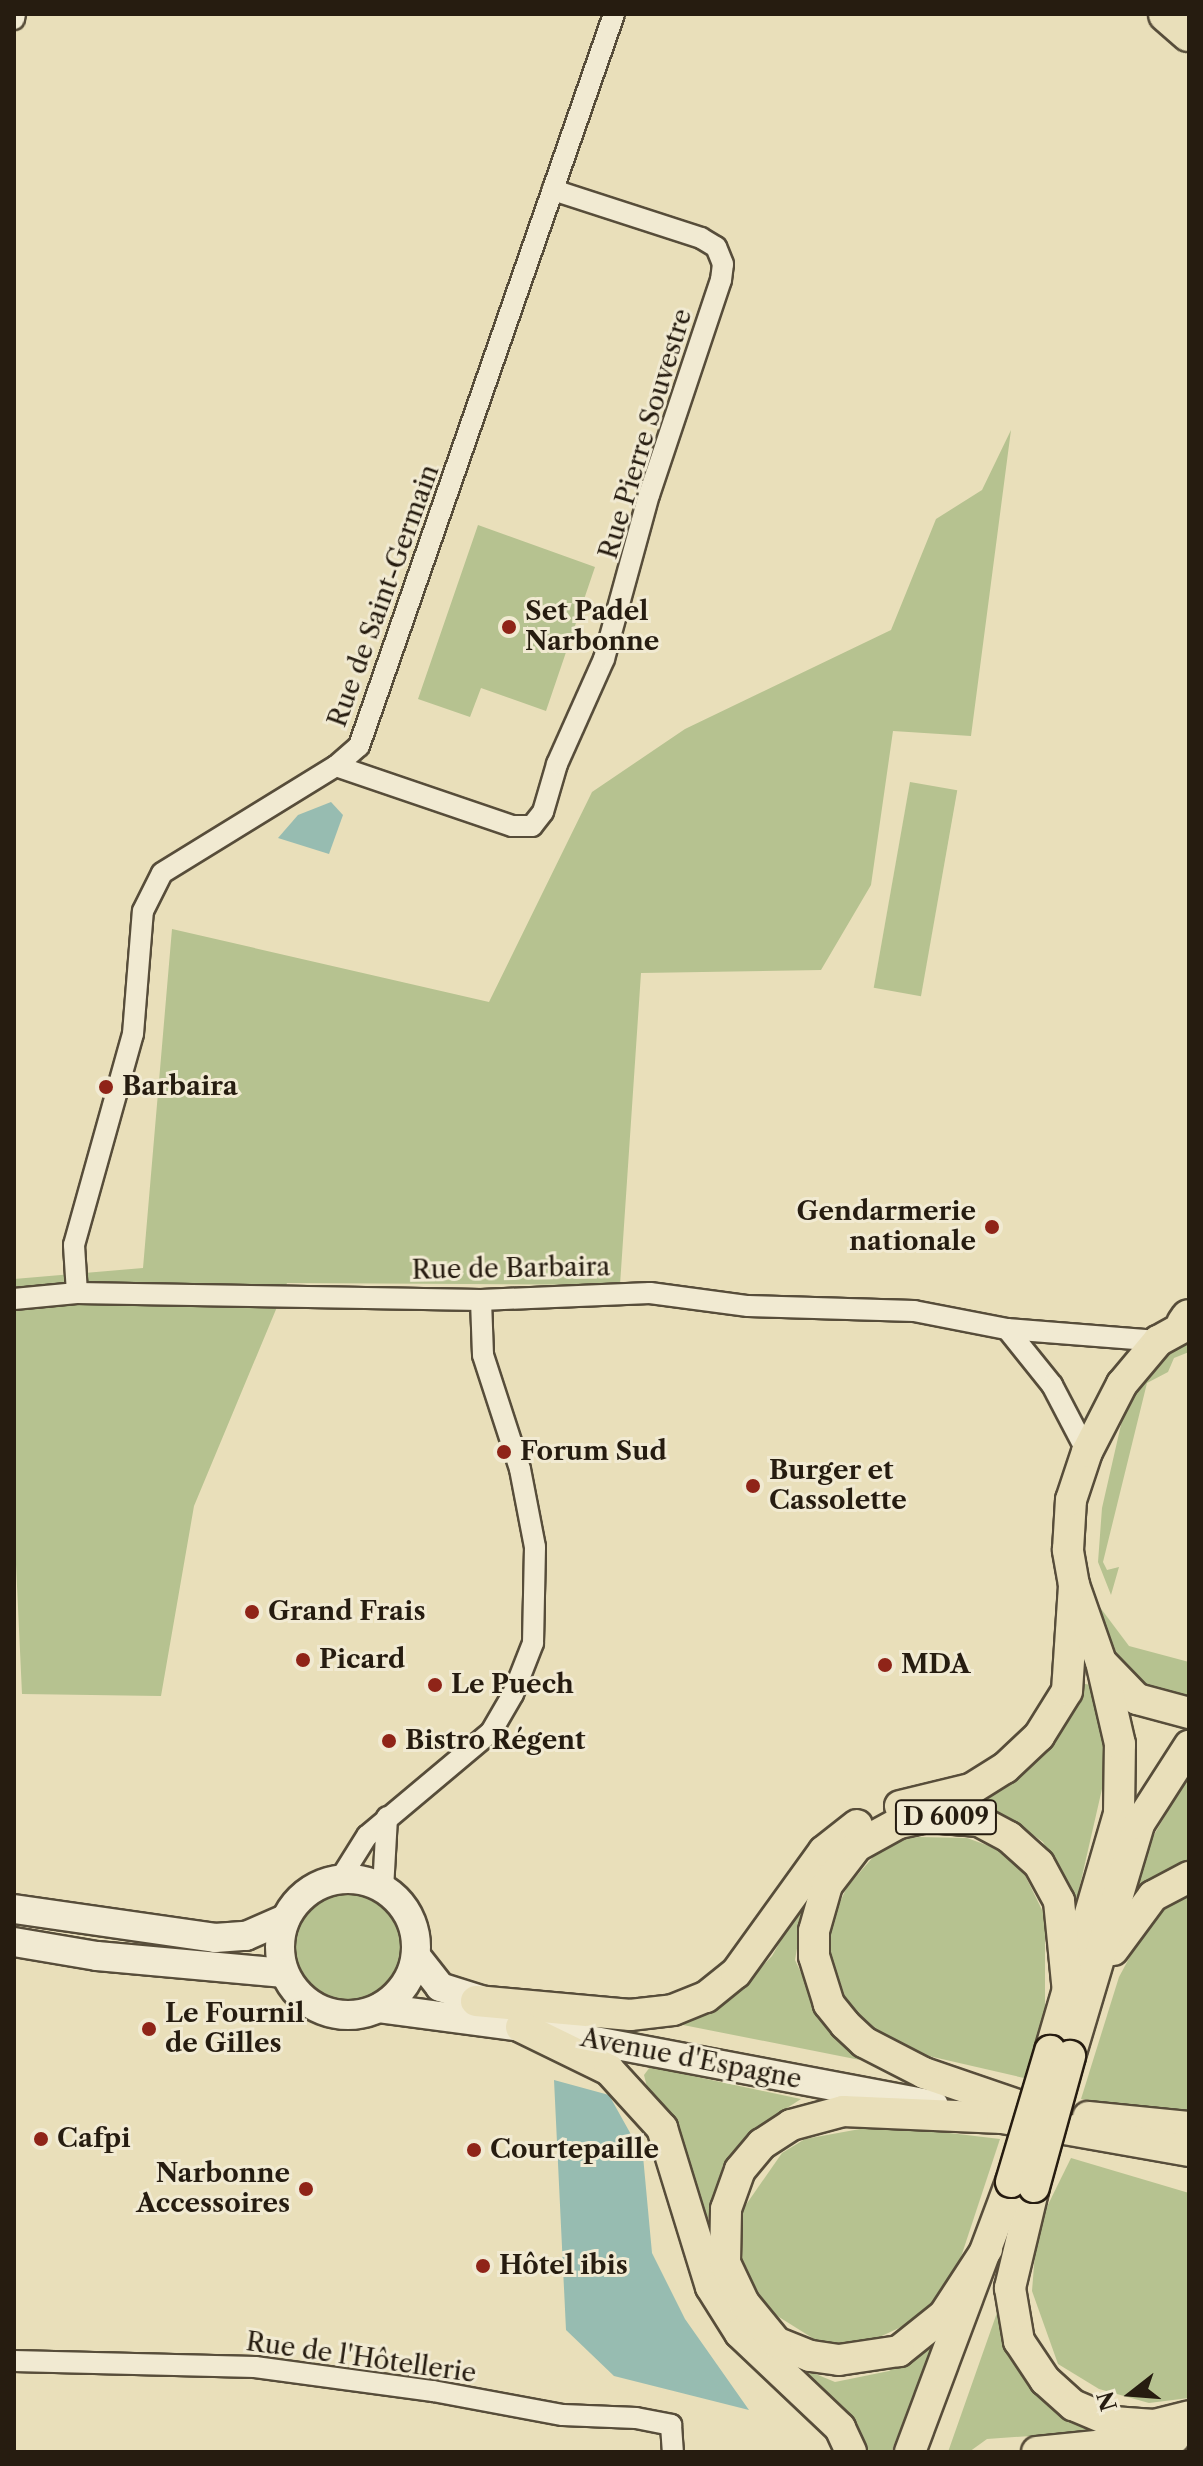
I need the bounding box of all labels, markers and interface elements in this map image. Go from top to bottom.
street label: Rue Pierre Souvestre [593,305,699,563]
street label: Rue de Saint-Germain [322,461,446,731]
place label: Set Padel Narbonne [525,596,659,658]
marker: Set Padel Narbonne [500,618,518,636]
place label: Barbaira [122,1071,238,1103]
marker: Barbaira [97,1078,115,1096]
place label: Gendarmerie nationale [797,1196,976,1258]
marker: Gendarmerie nationale [983,1218,1001,1236]
street label: Rue de Barbaira [411,1252,611,1286]
place label: Forum Sud [520,1436,667,1468]
marker: Forum Sud [495,1443,513,1461]
place label: Burger et Cassolette [769,1455,907,1516]
marker: Burger et Cassolette [744,1477,762,1495]
place label: Grand Frais [268,1596,425,1628]
marker: Grand Frais [243,1603,261,1621]
place label: Picard [319,1644,405,1676]
place label: MDA [901,1649,970,1681]
marker: Picard [294,1651,312,1669]
marker: MDA [876,1656,894,1674]
place label: Le Puech [451,1669,574,1701]
marker: Le Puech [426,1676,444,1694]
place label: Bistro Régent [405,1725,585,1757]
marker: Bistro Régent [380,1732,398,1750]
road number: D 6009 [894,1797,998,1837]
place label: Le Fournil de Gilles [165,1998,304,2060]
marker: Le Fournil de Gilles [140,2020,158,2038]
street label: Avenue d'Espagne [578,2022,804,2096]
place label: Cafpi [57,2123,131,2155]
marker: Cafpi [32,2130,50,2148]
place label: Courtepaille [490,2134,659,2166]
marker: Courtepaille [465,2141,483,2159]
place label: Narbonne Accessoires [136,2158,290,2220]
marker: Narbonne Accessoires [297,2180,315,2198]
place label: Hôtel ibis [499,2250,628,2282]
marker: Hôtel ibis [474,2257,492,2275]
street label: Rue de l'Hôtellerie [244,2326,478,2390]
north arrow [1091,2354,1171,2434]
text: N [1092,2388,1123,2414]

